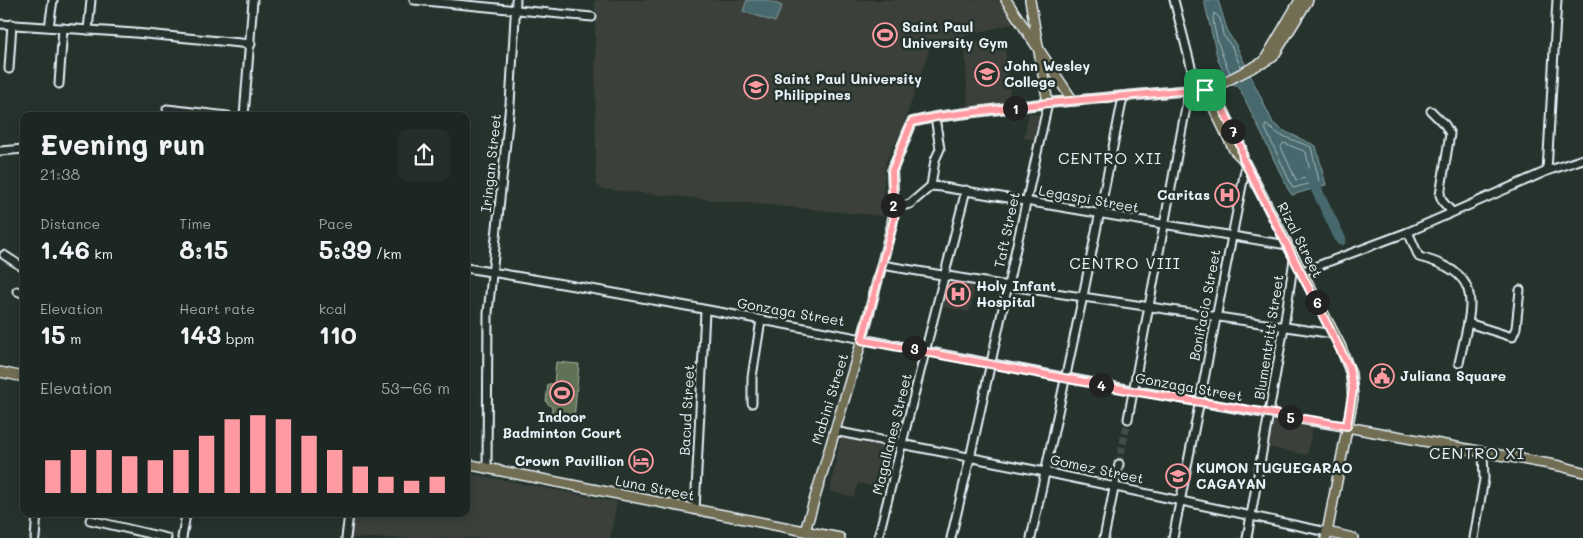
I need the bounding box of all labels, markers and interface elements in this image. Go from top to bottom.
place label: Saint Paul University Gym [902,17,1008,52]
sports icon: Saint Paul University Gym [872,22,898,48]
place label: John Wesley College [1004,56,1090,91]
school or university icon: John Wesley College [974,61,1000,87]
place label: Saint Paul University Philippines [774,69,922,104]
pin [1184,69,1226,111]
school or university icon: Saint Paul University Philippines [743,74,769,100]
icon: arrive [1191,76,1219,104]
pin: 1 [1002,96,1028,120]
text: 1 [1012,99,1019,118]
street label: Iringan Street [476,113,505,213]
pin: 7 [1220,118,1246,144]
text: 7 [1230,122,1237,141]
text: Evening run [40,126,205,162]
button: share [398,129,450,181]
district label: CENTRO XII [1058,147,1162,168]
text: 21:38 [40,163,80,184]
street label: Legaspi Street [1037,180,1141,217]
hospital icon: Caritas [1214,182,1240,208]
place label: Caritas [1157,185,1210,204]
street label: Taft Street [989,190,1024,270]
pin: 2 [880,192,906,218]
text: 2 [890,196,897,215]
street label: Rizal Street [1273,199,1328,281]
text: Distance [40,214,100,233]
text: Time [179,214,211,233]
text: Pace [319,214,353,233]
text: 1.46 [40,233,90,265]
text: 8:15 [179,233,228,265]
text: 5:39 [319,233,371,265]
text: km [90,244,113,263]
text: /km [371,244,402,263]
street label: Bonifacio Street [1184,248,1225,362]
district label: CENTRO VIII [1069,252,1181,273]
street label: Blumentritt Street [1249,273,1288,401]
place label: Holy Infant Hospital [976,276,1056,311]
hospital icon: Holy Infant Hospital [945,281,971,307]
pin: 6 [1304,290,1330,314]
street label: Gonzaga Street [736,293,846,330]
text: 6 [1313,293,1322,312]
text: Elevation [40,299,103,318]
text: Heart rate [179,299,255,318]
text: kcal [319,299,347,318]
text: 15 [40,318,66,350]
text: 143 [179,318,221,350]
text: 110 [319,318,357,350]
text: m [66,329,81,348]
text: bpm [221,329,254,348]
pin: 3 [902,336,926,360]
text: 3 [910,339,919,358]
street label: Mabini Street [807,351,852,447]
public building icon: Juliana Square [1369,363,1395,389]
street label: Bacud Street [675,364,698,456]
place label: Juliana Square [1400,366,1506,385]
street label: Gonzaga Street [1134,368,1244,405]
street label: Magallanes Street [867,371,916,497]
pin: 4 [1088,372,1114,398]
text: 4 [1097,376,1106,395]
text: Elevation [40,377,112,398]
text: 53–66 m [381,377,450,398]
sports icon: Indoor Badminton Court [549,380,575,406]
pin: 5 [1278,404,1302,430]
place label: Indoor Badminton Court [503,407,622,442]
text: 5 [1286,408,1295,427]
district label: CENTRO XI [1429,442,1525,463]
hotel icon: Crown Pavillion [628,448,654,474]
street label: Gomez Street [1049,449,1146,488]
place label: Crown Pavillion [515,451,624,470]
place label: KUMON TUGUEGARAO CAGAYAN [1196,458,1353,493]
school or university icon: KUMON TUGUEGARAO CAGAYAN [1165,463,1191,489]
street label: Luna Street [614,470,696,505]

